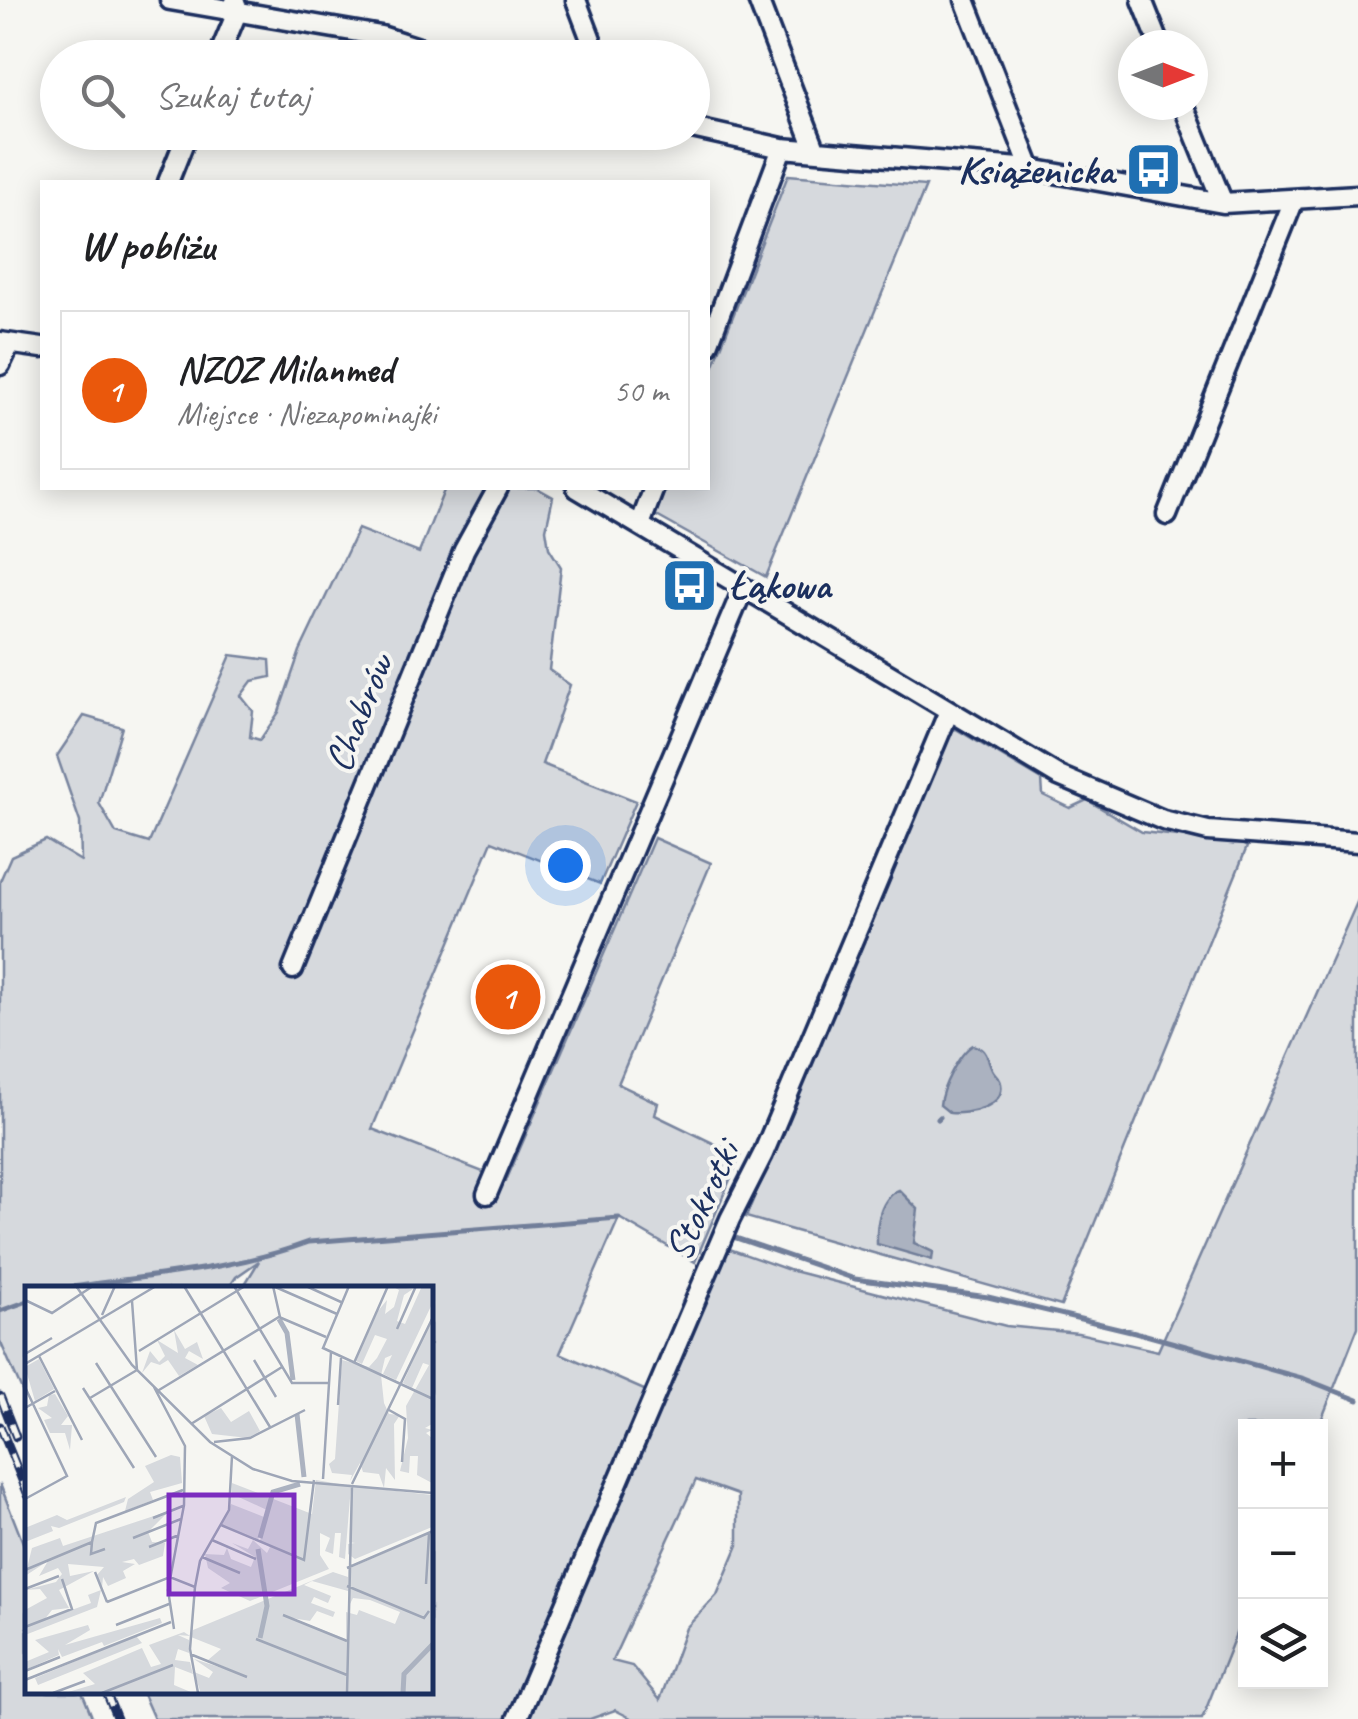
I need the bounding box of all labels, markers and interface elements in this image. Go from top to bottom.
north arrow [1118,30,1208,120]
search box [40,40,710,150]
icon: search [75,68,130,123]
text: Szukaj tutaj [155,72,310,119]
bus stop icon: Książenicka [1123,140,1183,200]
place label: Książenicka [958,145,1117,195]
text: W pobliżu [80,219,215,272]
text: NZOZ Milanmed [177,346,393,393]
text: 1 [107,370,122,411]
text: 50 m [614,370,668,411]
text: Miejsce · Niezapominajki [177,393,436,434]
bus stop icon: Łąkowa [660,555,720,615]
place label: Łąkowa [729,560,833,610]
street label: Chabrów [313,644,406,779]
your location [540,840,591,891]
pin: 1 [476,960,540,1034]
street label: Stokrotki [653,1129,753,1269]
inset map [25,1286,432,1694]
map controls [1238,1419,1328,1689]
button: + [1238,1419,1328,1509]
button: − [1238,1509,1328,1599]
button: layers [1238,1599,1328,1689]

